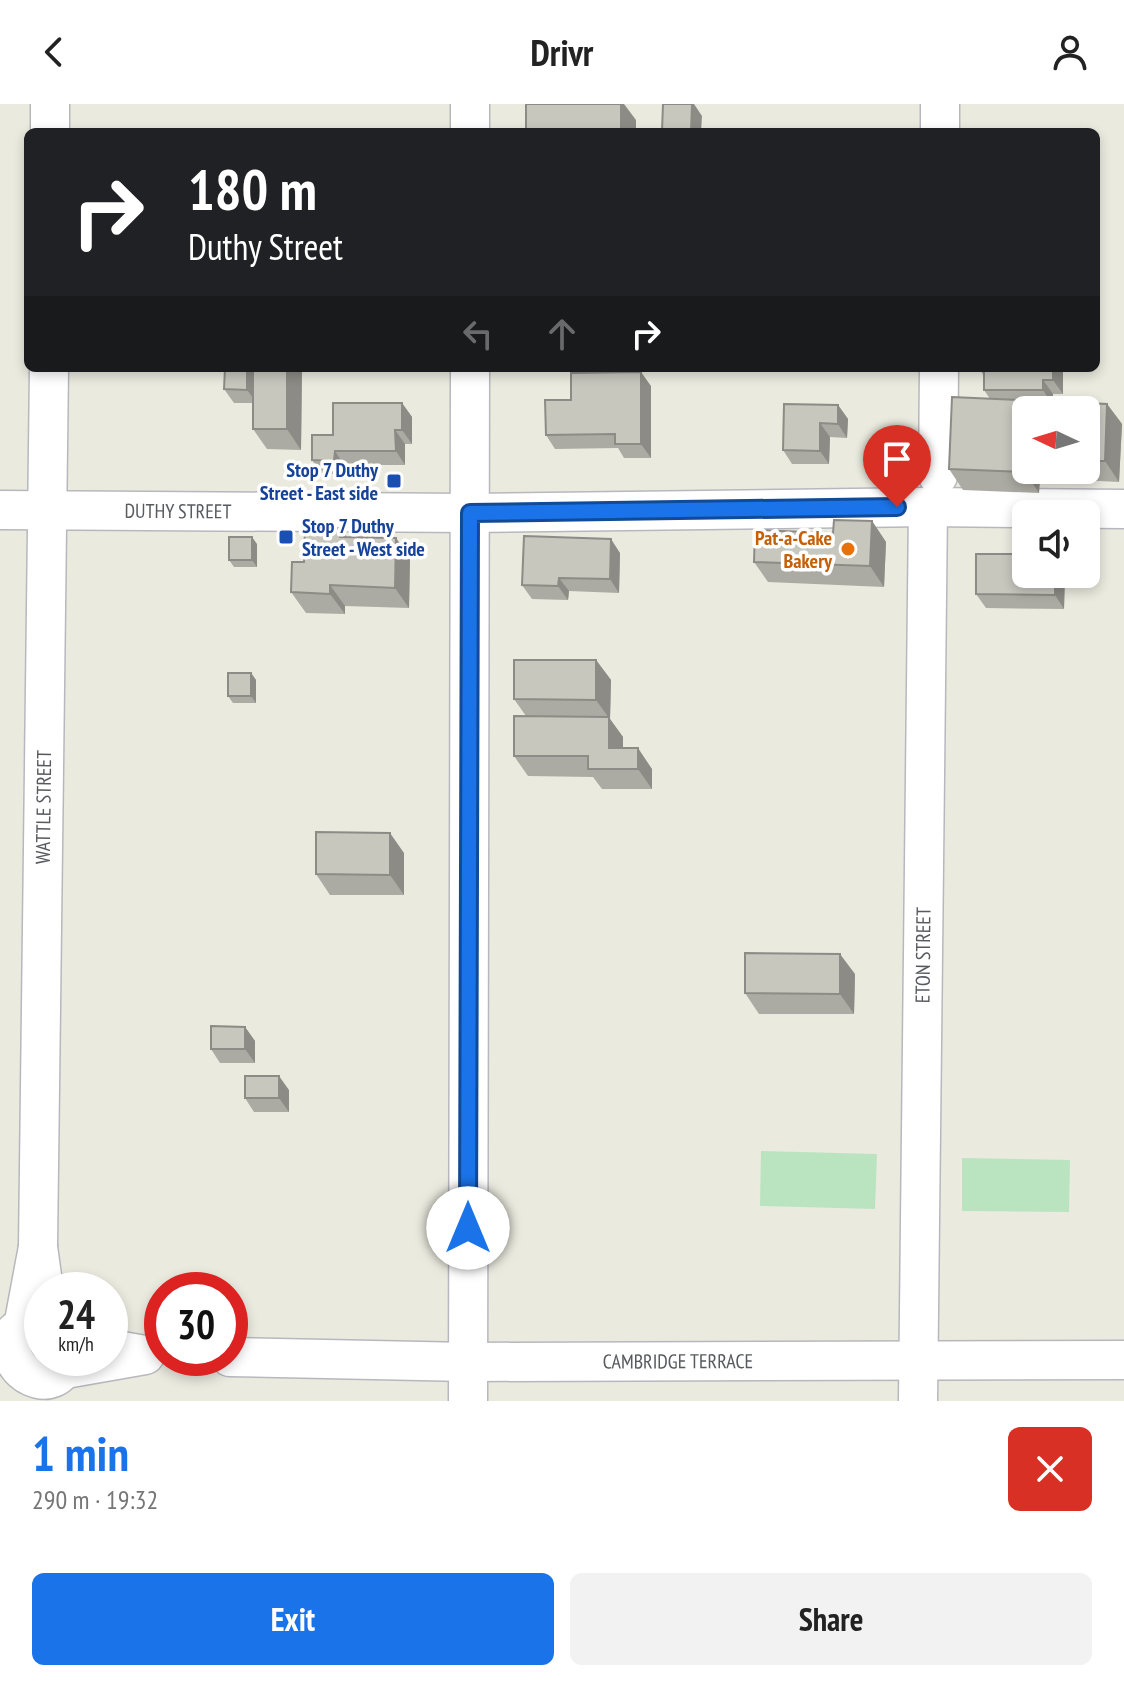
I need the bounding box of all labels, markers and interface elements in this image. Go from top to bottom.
text: Drivr [531,29,593,76]
icon: back [32,30,76,74]
icon: person [1048,30,1092,74]
text: 180 m [188,153,317,225]
icon: right [56,160,160,264]
text: Duthy Street [188,223,343,270]
icon: left [456,312,500,356]
icon: ahead [540,312,584,356]
icon: right [624,312,668,356]
north arrow [1012,396,1100,484]
map controls [1012,396,1100,588]
pin [863,425,931,507]
icon: arrive [875,437,919,481]
place label: Stop 7 Duthy Street - East side [260,457,379,506]
marker: Stop 7 Duthy Street - East side [385,472,403,490]
street label: DUTHY STREET [125,498,232,524]
button: sound [1012,500,1100,588]
place label: Stop 7 Duthy Street - West side [302,513,425,562]
place label: Pat-a-Cake Bakery [755,525,833,574]
marker: Stop 7 Duthy Street - West side [277,528,295,546]
marker: Pat-a-Cake Bakery [839,540,857,558]
street label: WATTLE STREET [30,750,57,864]
street label: ETON STREET [909,907,937,1003]
position arrow [426,1186,510,1270]
speed limit sign: 30 [144,1272,248,1376]
text: 24 [57,1288,95,1340]
text: km/h [58,1331,94,1357]
street label: CAMBRIDGE TERRACE [603,1348,753,1375]
text: 1 min [32,1422,129,1484]
button: close [1008,1427,1092,1511]
text: 290 m · 19:32 [32,1483,158,1516]
button: Exit [32,1573,554,1665]
button: Share [570,1573,1092,1665]

